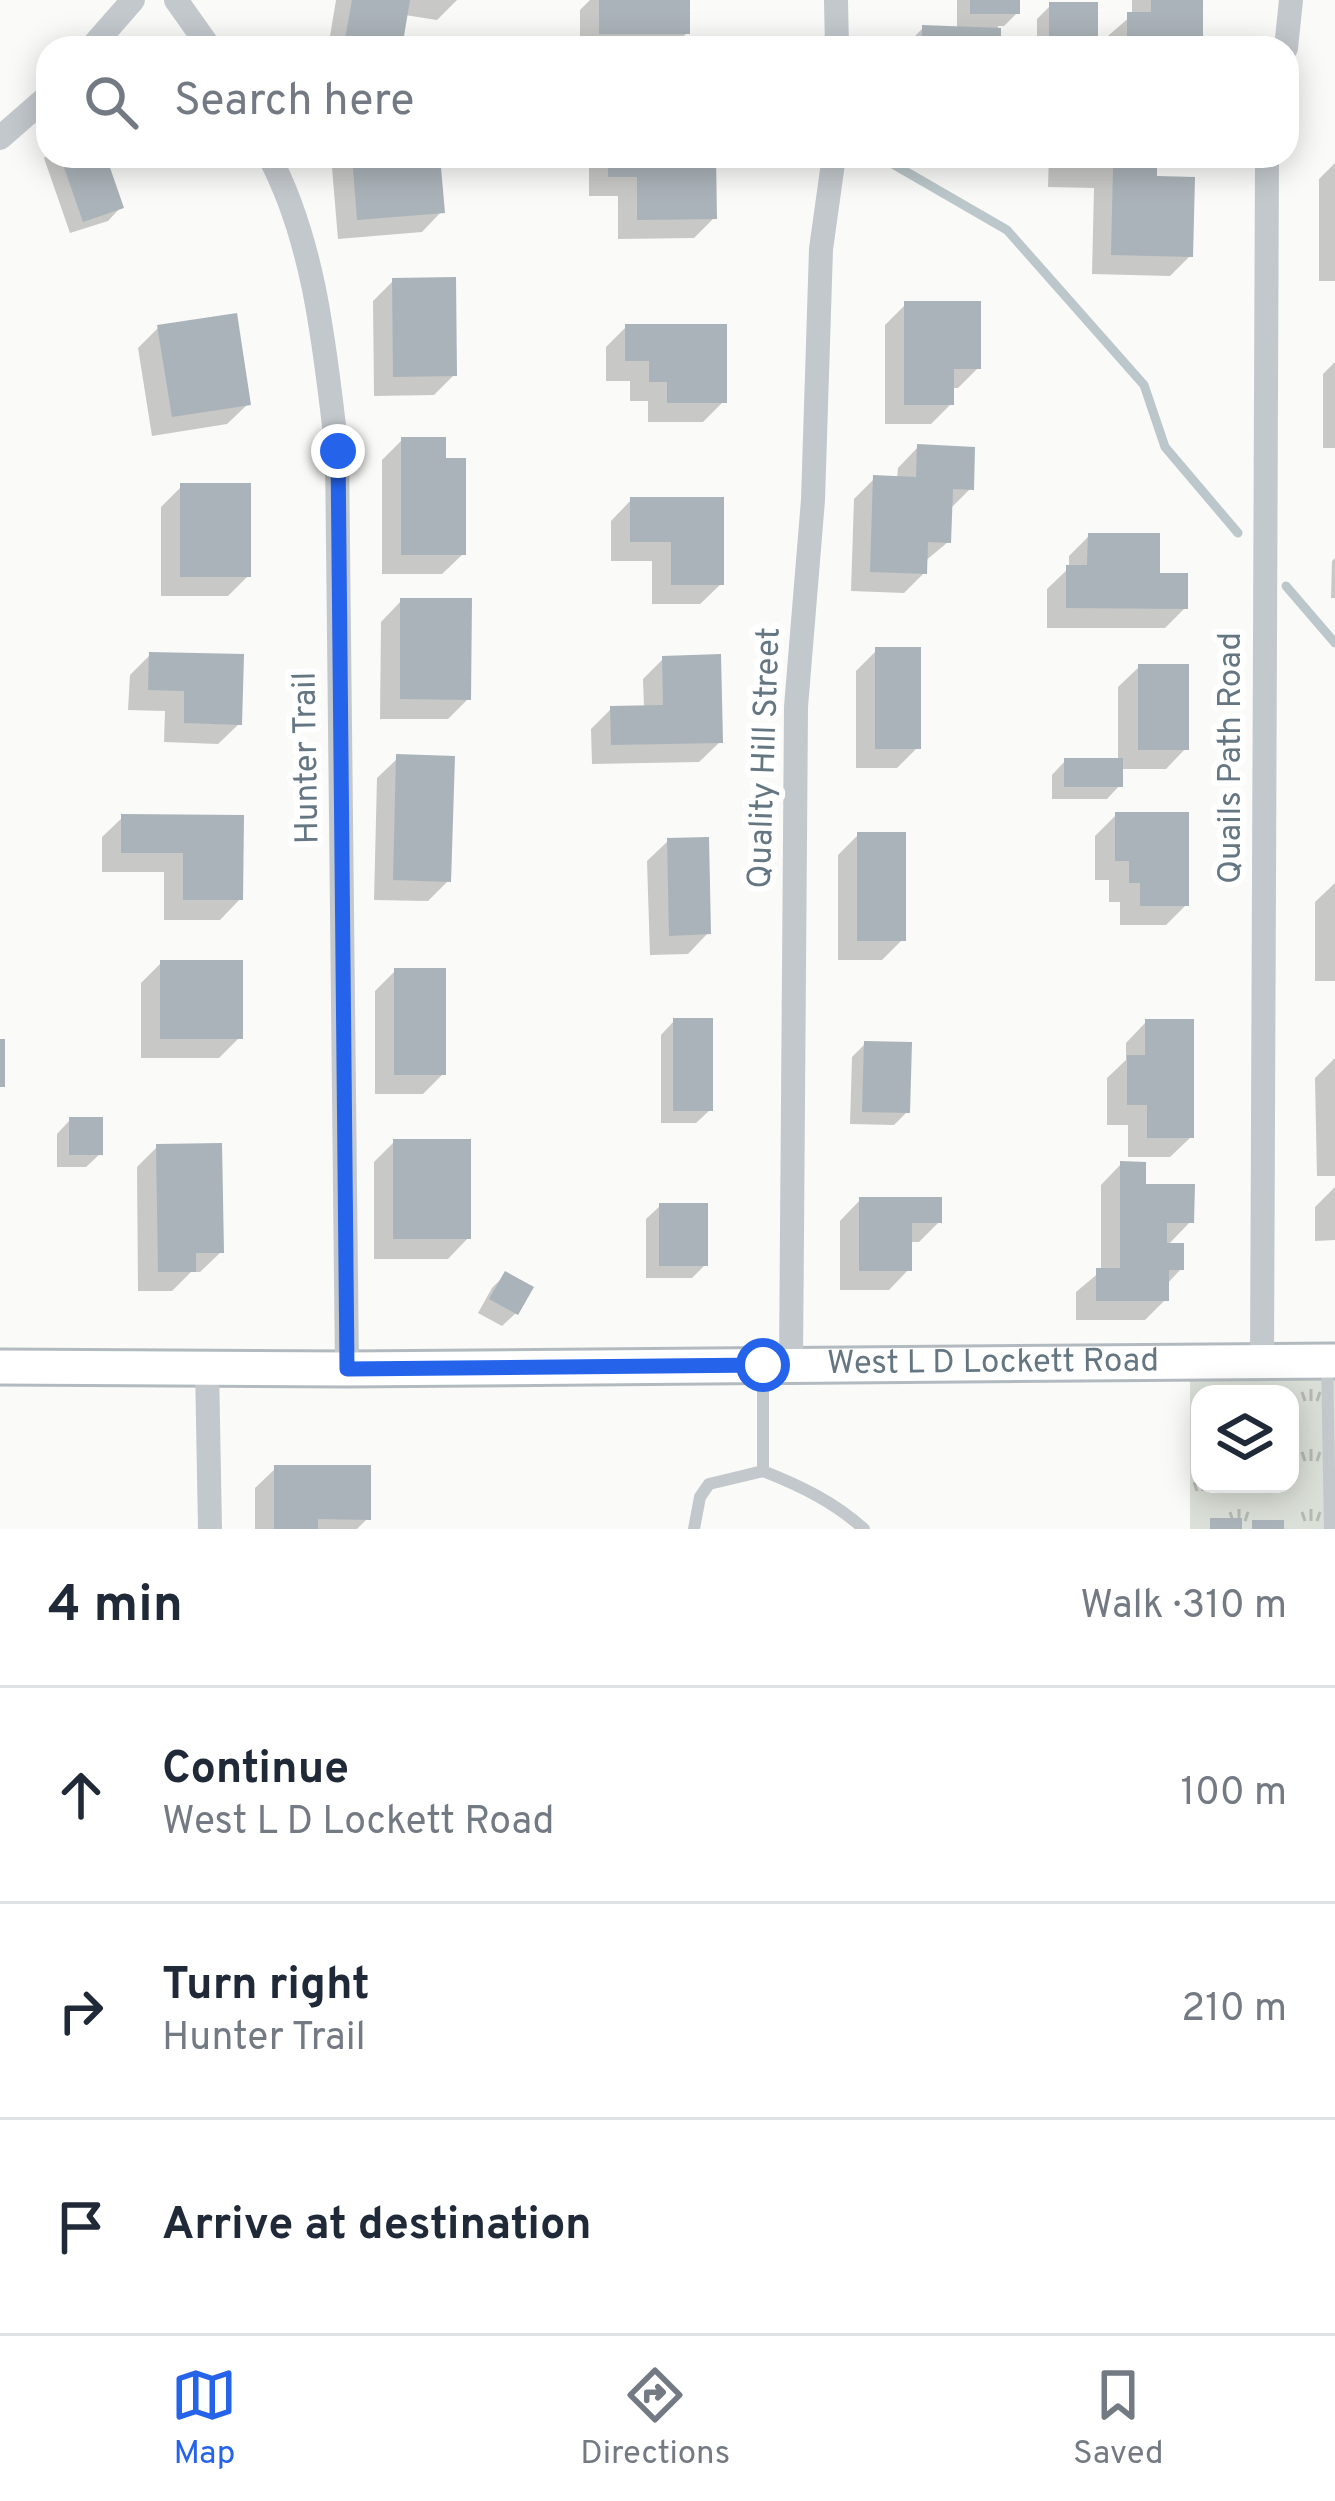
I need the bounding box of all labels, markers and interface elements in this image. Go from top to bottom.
search box [36,36,1299,168]
icon: search [78,69,144,135]
text: Search here [174,74,414,131]
route end [311,424,365,478]
street label: Quality Hill Street [740,626,792,890]
street label: Quails Path Road [1211,632,1253,884]
street label: Hunter Trail [285,671,331,845]
route start [736,1338,790,1392]
street label: West L D Lockett Road [827,1341,1159,1386]
map controls [1191,1385,1299,1493]
button: layers [1191,1385,1299,1493]
text: 4 min [48,1575,183,1640]
text: Walk · 310 m [1080,1583,1287,1632]
text: Continue [162,1742,349,1799]
icon: ahead [48,1762,114,1828]
text: 100 m [1180,1770,1287,1819]
text: West L D Lockett Road [162,1799,555,1848]
text: Turn right [162,1958,370,2015]
icon: right [48,1978,114,2044]
text: 210 m [1181,1986,1287,2035]
text: Hunter Trail [162,2015,366,2064]
icon: arrive [48,2194,114,2260]
text: Arrive at destination [162,2198,592,2255]
tab: Map [171,2362,237,2476]
tab: Directions [580,2362,730,2476]
tab: Saved [1073,2362,1164,2476]

